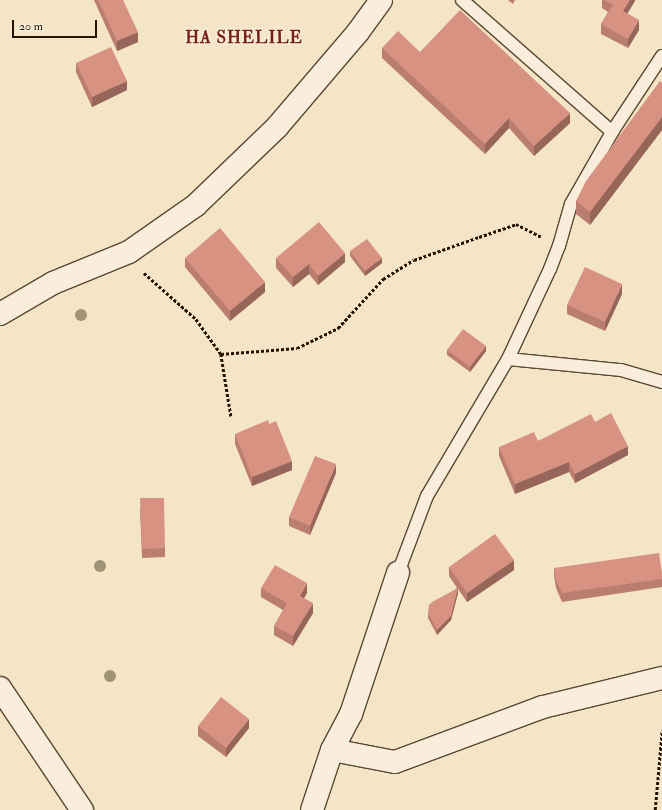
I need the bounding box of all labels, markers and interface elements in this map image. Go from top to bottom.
scale bar [14,12,99,38]
text: 20 m [19,19,43,34]
district label: HA SHELILE [185,28,303,48]

